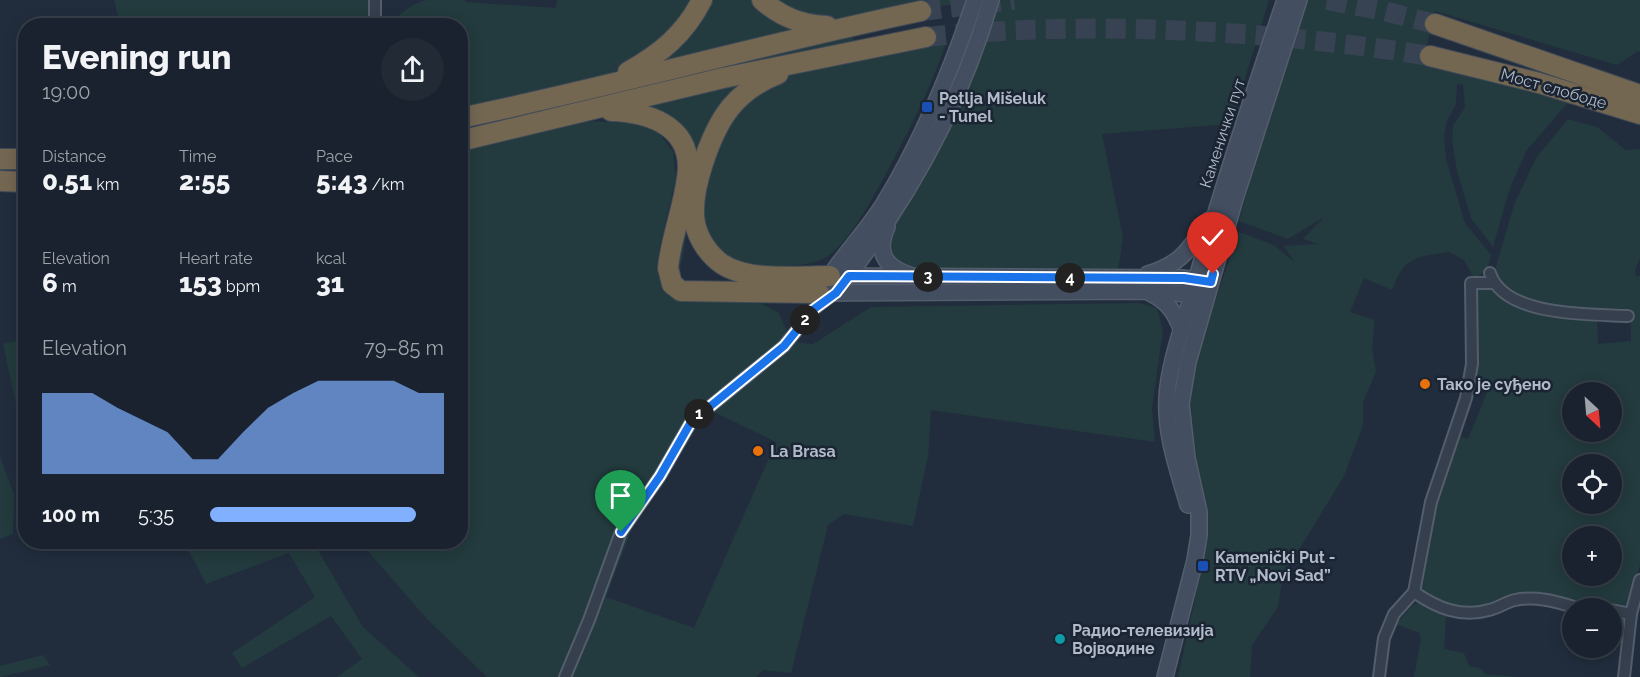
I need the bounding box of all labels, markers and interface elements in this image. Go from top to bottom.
text: Evening run [42,38,232,77]
button: share [381,38,444,101]
street label: Мост слободе [1499,64,1609,113]
street label: Каменички пут [1196,76,1249,190]
text: 19:00 [42,80,91,104]
place label: Petlja Mišeluk - Tunel [939,89,1046,126]
marker: Petlja Mišeluk - Tunel [920,100,934,114]
text: Distance [42,147,106,166]
text: Time [179,147,216,166]
text: Pace [316,147,353,166]
text: 0.51 [42,166,92,196]
text: 2:55 [179,166,230,196]
text: 5:43 [316,166,367,196]
text: km [92,175,119,194]
text: /km [367,175,404,194]
pin [1187,212,1238,274]
icon: check [1196,221,1229,254]
text: Elevation [42,249,110,268]
text: Heart rate [179,249,253,268]
text: kcal [316,249,346,268]
pin: 3 [913,262,943,292]
pin: 4 [1055,263,1085,293]
text: 3 [924,267,932,286]
text: 6 [42,268,58,298]
text: 153 [179,268,222,298]
text: 31 [316,268,344,298]
text: 4 [1065,268,1075,287]
text: m [58,277,77,296]
text: bpm [222,277,260,296]
pin: 2 [790,305,820,335]
text: 2 [800,310,810,329]
text: Elevation [42,336,127,360]
text: 79–85 m [364,336,444,360]
place label: Тако је суђено [1437,375,1551,394]
marker: Тако је суђено [1418,377,1432,391]
north arrow [1562,382,1622,442]
map controls [1562,382,1622,658]
pin: 1 [684,399,714,429]
text: 1 [695,404,703,423]
place label: La Brasa [770,442,836,461]
marker: La Brasa [751,444,765,458]
button: locate [1562,454,1622,514]
pin [595,470,646,532]
icon: arrive [604,479,637,512]
text: 100 m [42,503,100,527]
text: 5:35 [138,503,174,527]
button: + [1562,526,1622,586]
place label: Kamenički Put - RTV „Novi Sad” [1215,548,1335,585]
marker: Kamenički Put - RTV „Novi Sad” [1196,559,1210,573]
button: − [1562,598,1622,658]
place label: Радио-телевизија Војводине [1072,621,1214,658]
marker: Радио-телевизија Војводине [1053,632,1067,646]

